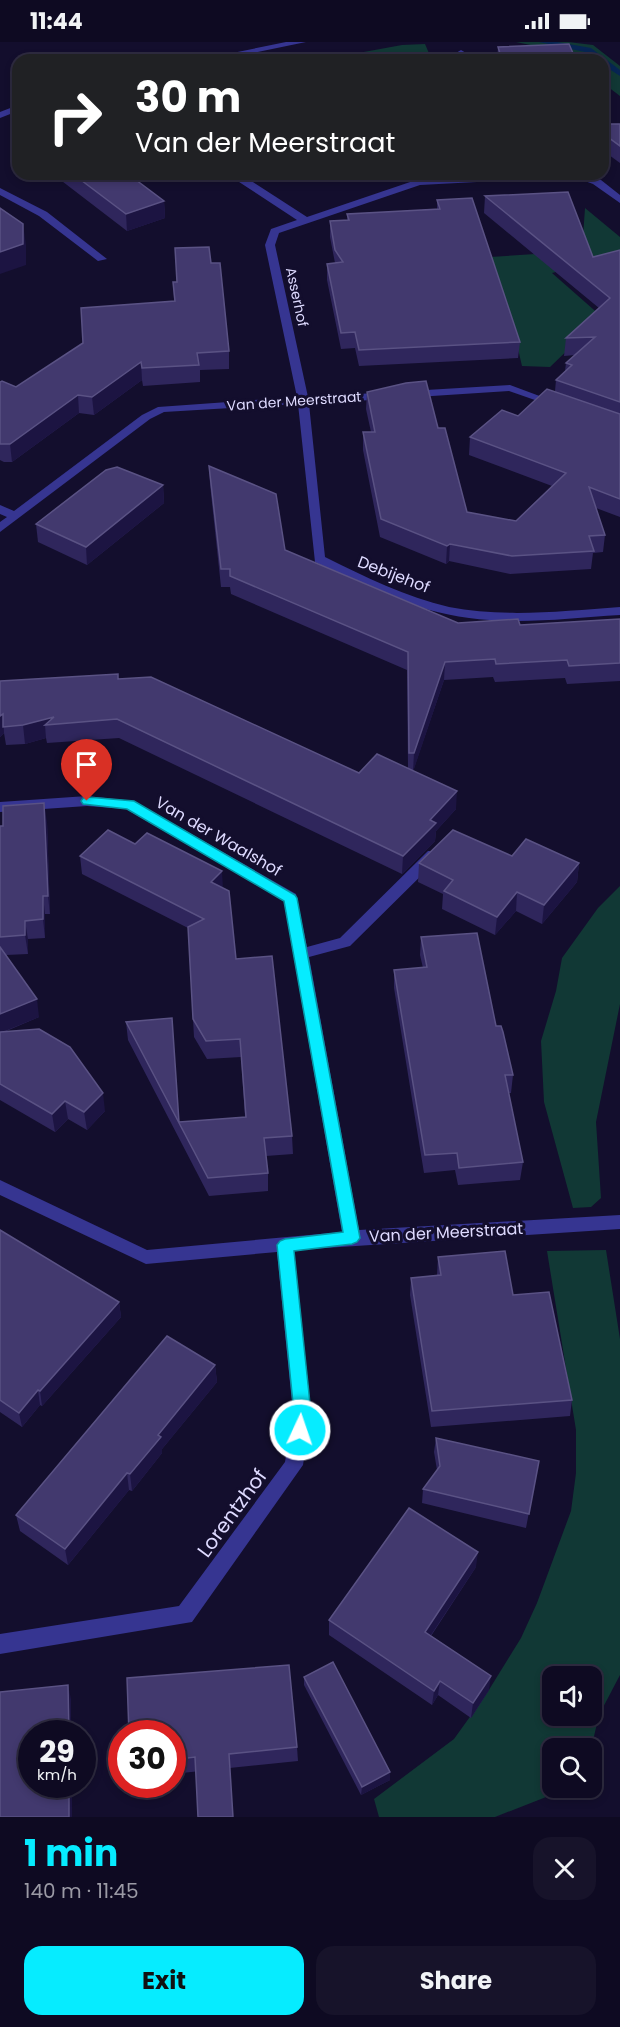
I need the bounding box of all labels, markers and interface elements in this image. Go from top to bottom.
text: 11:44 [30,6,83,37]
text: 30 m [135,68,241,127]
icon: right [36,78,114,156]
text: Van der Meerstraat [135,124,395,161]
street label: Asserhof [281,265,313,329]
street label: Van der Meerstraat [226,386,362,416]
street label: Debijehof [354,550,433,599]
pin [61,739,112,801]
icon: arrive [70,748,103,781]
street label: Van der Waalshof [151,791,286,882]
street label: Van der Meerstraat [368,1217,524,1248]
position arrow [268,1398,332,1462]
street label: Lorentzhof [190,1463,274,1563]
map controls [542,1666,602,1798]
button: sound [542,1666,602,1726]
speed limit sign: 30 [108,1720,186,1798]
text: 29 [39,1730,75,1773]
button: search [542,1738,602,1798]
text: km/h [37,1764,77,1785]
text: 1 min [24,1828,118,1879]
button: close [533,1837,596,1900]
text: 140 m · 11:45 [24,1877,139,1905]
button: Exit [24,1946,304,2015]
button: Share [316,1946,596,2015]

